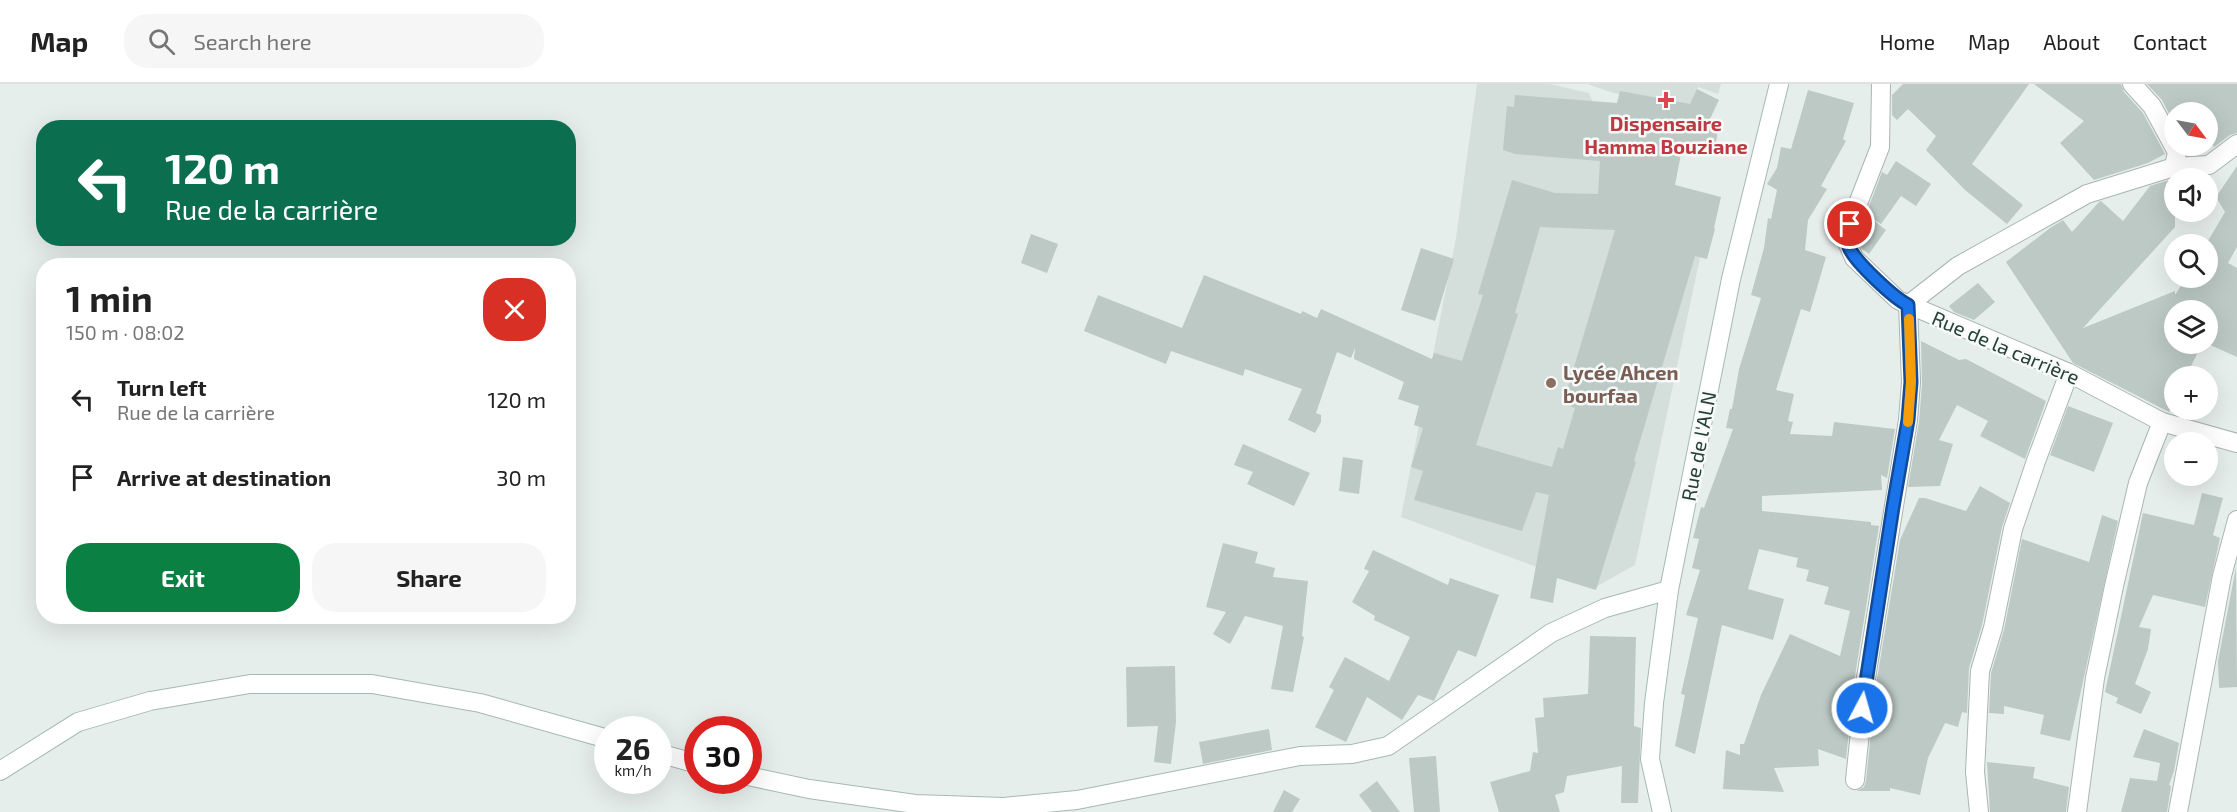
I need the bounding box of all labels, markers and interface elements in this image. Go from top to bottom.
search box [124,14,544,68]
text: Map [30,24,88,58]
icon: search [145,25,178,58]
text: Search here [193,28,312,54]
text: Home [1879,29,1935,54]
text: Map [1968,29,2010,54]
text: About [2043,29,2100,54]
text: Contact [2133,29,2207,54]
marker: Dispensaire Hamma Bouziane [1657,91,1675,109]
north arrow [2164,102,2218,156]
map controls [2164,102,2218,486]
place label: Dispensaire Hamma Bouziane [1584,111,1748,158]
text: 120 m [165,142,280,192]
icon: left [66,144,144,222]
button: sound [2164,168,2218,222]
text: Rue de la carrière [165,193,378,225]
pin [1824,198,1875,249]
icon: arrive [1833,207,1866,240]
button: search [2164,234,2218,288]
text: 1 min [66,276,153,319]
button: close [483,278,546,341]
button: layers [2164,300,2218,354]
street label: Rue de la carrière [1929,305,2083,389]
text: 150 m · 08:02 [66,320,185,344]
place label: Lycée Ahcen bourfaa [1563,360,1679,407]
button: + [2164,366,2218,420]
text: Turn left [117,374,206,400]
marker: Lycée Ahcen bourfaa [1544,376,1558,390]
icon: left [66,383,99,416]
text: 120 m [487,386,546,412]
street label: Rue de l'ALN [1676,389,1720,503]
text: Rue de la carrière [117,400,275,424]
button: − [2164,432,2218,486]
icon: arrive [66,461,99,494]
text: Arrive at destination [117,464,331,490]
text: 30 m [496,464,546,490]
button: Exit [66,543,300,612]
button: Share [312,543,546,612]
position arrow [1830,676,1894,740]
speed limit sign: 30 [684,716,762,794]
text: 26 [615,730,651,766]
text: km/h [614,761,652,779]

